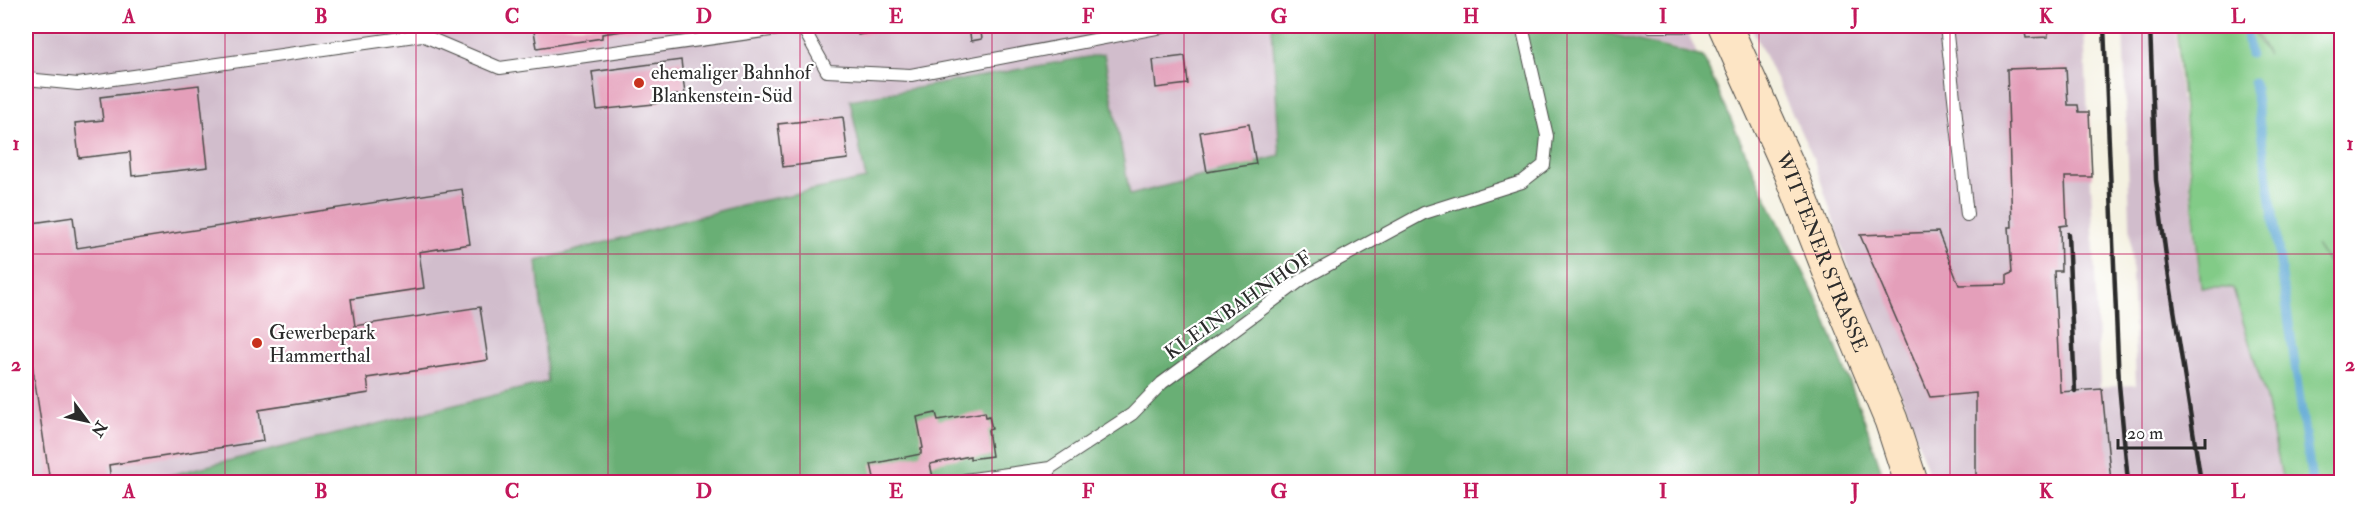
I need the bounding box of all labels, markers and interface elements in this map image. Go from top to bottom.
text: A [122,4,136,29]
text: B [314,4,328,29]
text: C [505,4,519,29]
text: D [696,4,712,29]
text: E [889,4,904,29]
text: F [1082,4,1095,29]
text: G [1271,4,1288,29]
text: H [1463,4,1479,29]
text: I [1659,4,1667,29]
text: J [1850,4,1859,29]
text: K [2039,4,2054,29]
text: L [2231,4,2246,29]
place label: ehemaliger Bahnhof Blankenstein-Süd [651,60,815,108]
marker: ehemaliger Bahnhof Blankenstein-Süd [632,76,646,90]
text: 1 [12,131,20,156]
text: 1 [2346,131,2354,156]
street label: WITTENER STRASSE [1770,147,1874,356]
street label: KLEINBAHNHOF [1160,245,1317,365]
place label: Gewerbepark Hammerthal [269,320,376,368]
marker: Gewerbepark Hammerthal [250,336,264,350]
text: 2 [11,352,21,377]
text: 2 [2345,352,2355,377]
north arrow [57,391,117,451]
scale bar [2118,412,2205,450]
text: N [86,416,112,441]
text: 20 m [2127,422,2163,445]
text: A [122,479,136,504]
text: B [314,479,328,504]
text: C [505,479,519,504]
text: D [696,479,712,504]
text: E [889,479,904,504]
text: F [1082,479,1095,504]
text: G [1271,479,1288,504]
text: H [1463,479,1479,504]
text: I [1659,479,1667,504]
text: J [1850,479,1859,504]
text: K [2039,479,2054,504]
text: L [2231,479,2246,504]

